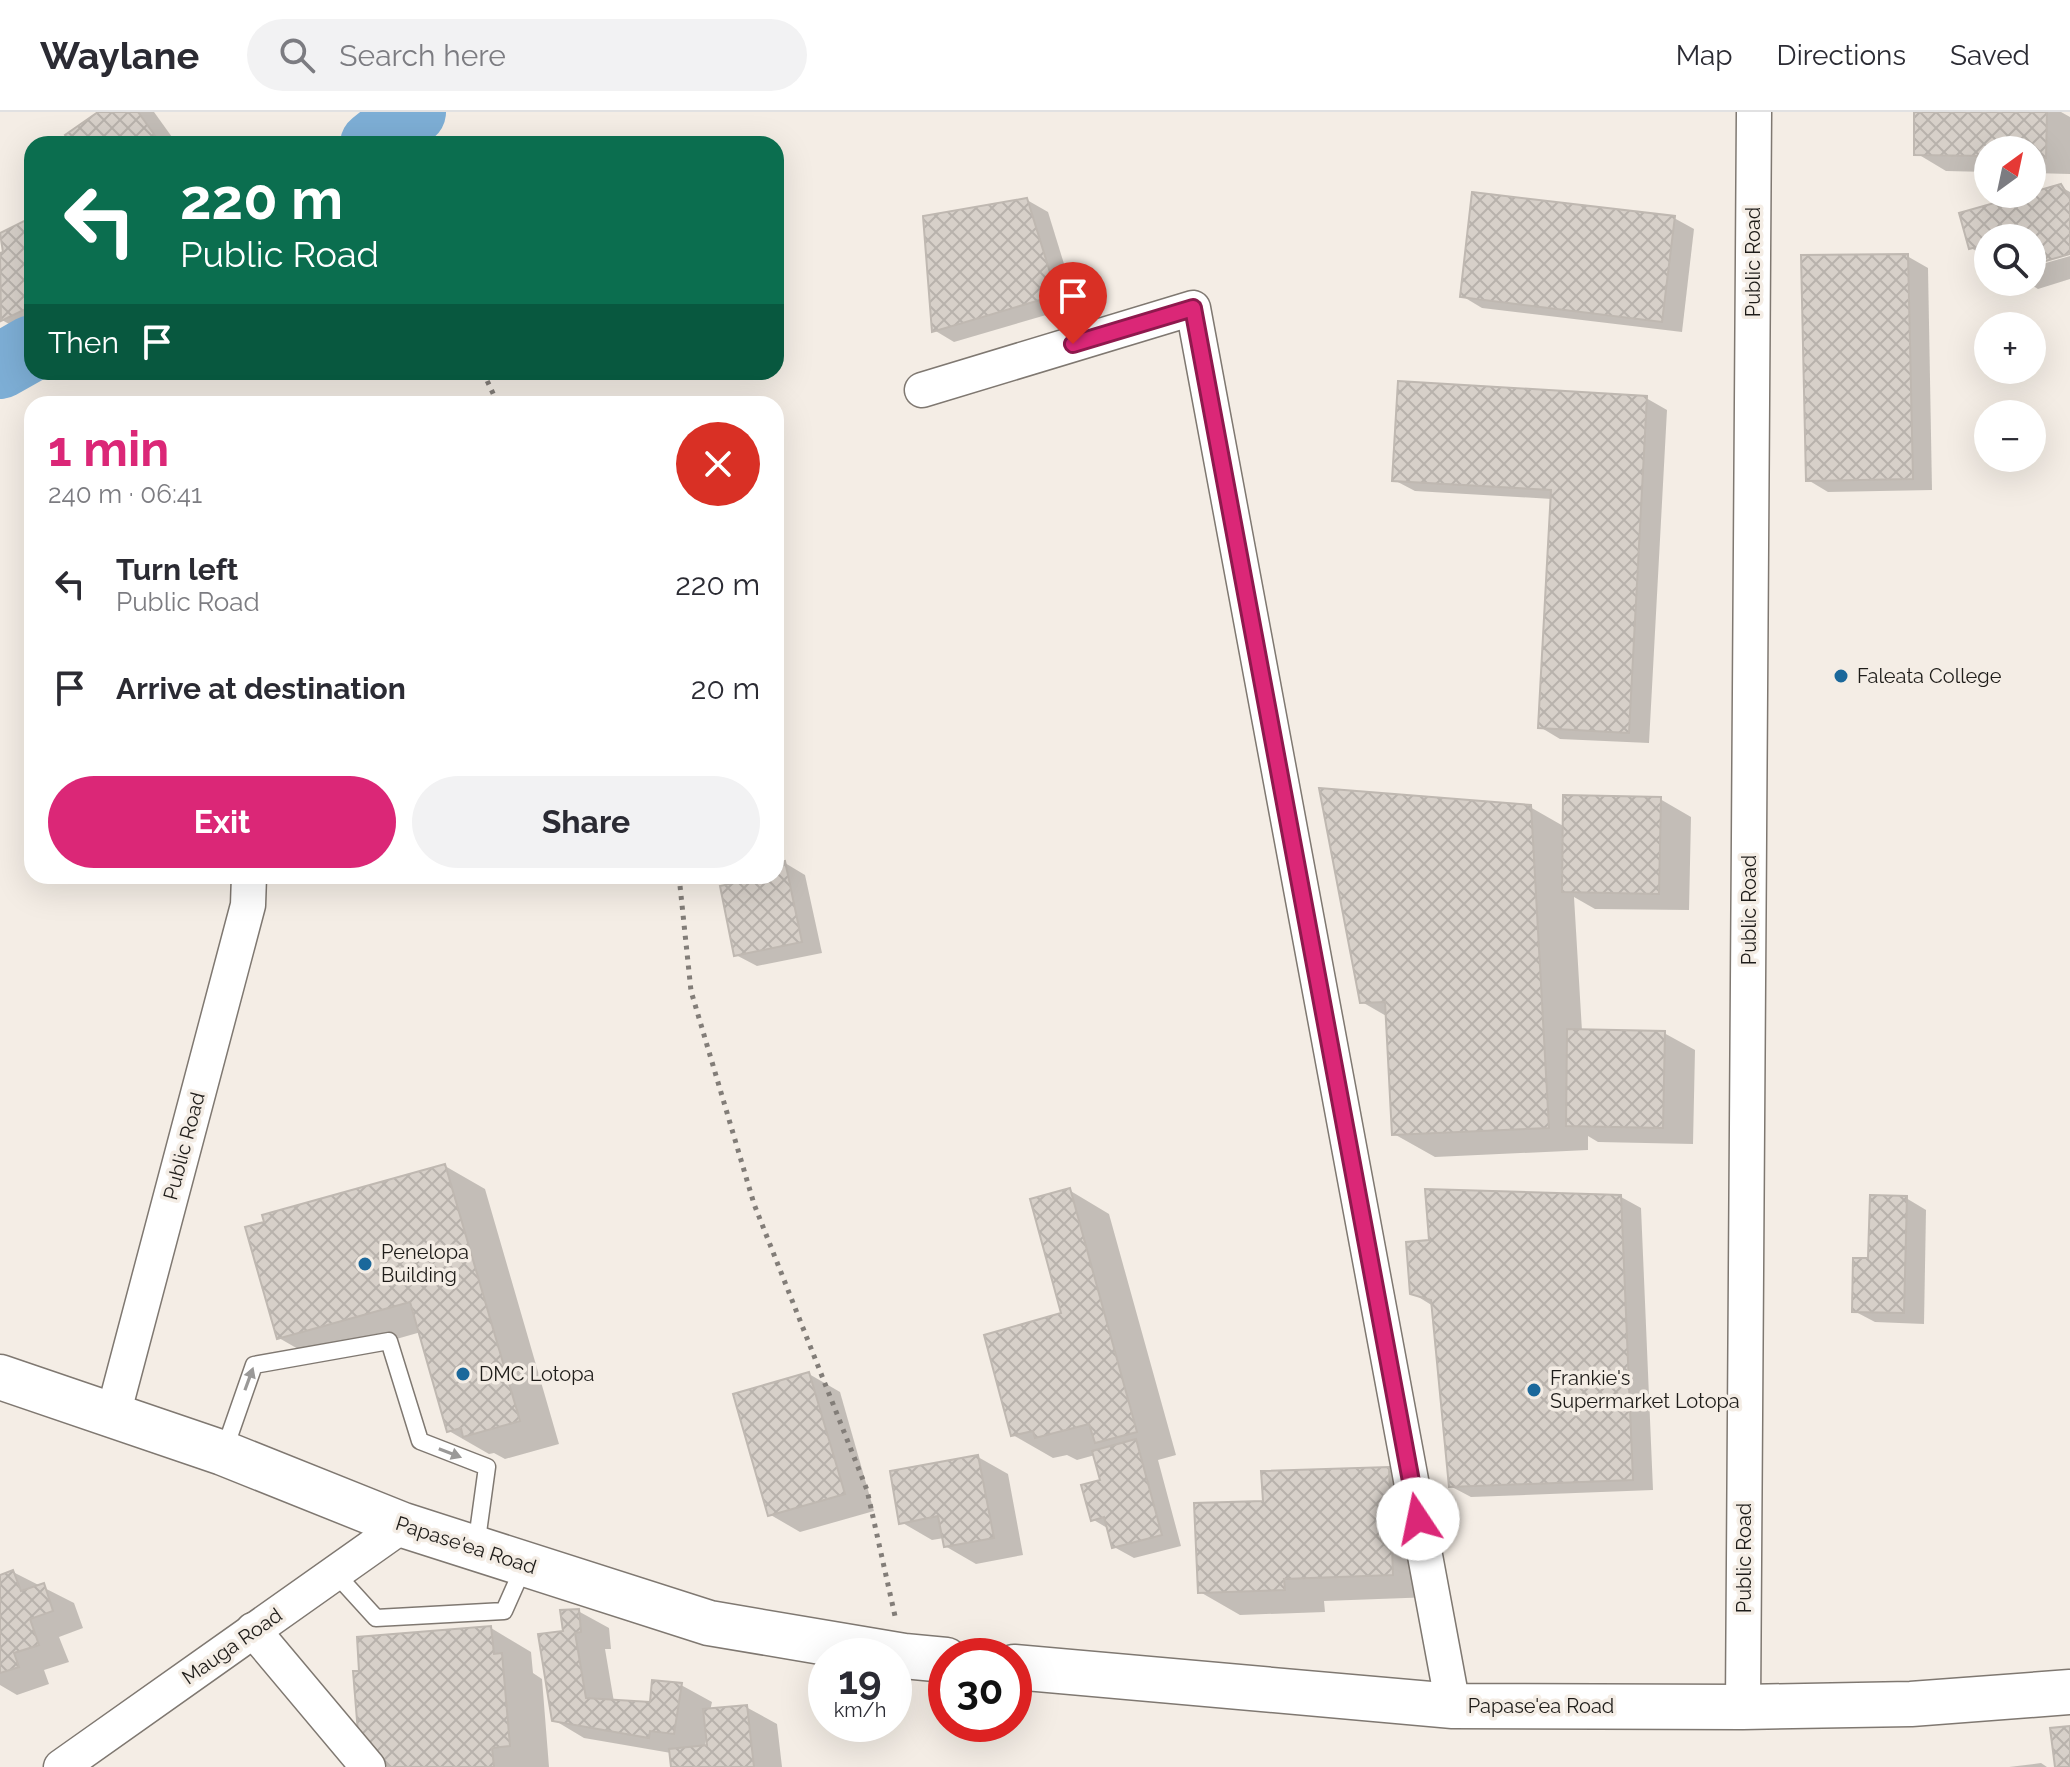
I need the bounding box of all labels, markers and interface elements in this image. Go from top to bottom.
search box [247,19,807,91]
text: Waylane [40,33,199,78]
icon: search [275,33,319,77]
text: Search here [339,38,506,73]
text: Map [1676,39,1733,72]
text: Directions [1777,39,1906,72]
text: Saved [1950,39,2030,72]
north arrow [1974,136,2046,208]
map controls [1974,136,2046,472]
text: 220 m [180,166,343,232]
icon: left [48,168,152,272]
street label: Public Road [1741,207,1765,317]
button: search [1974,224,2046,296]
text: Public Road [180,233,379,275]
pin [1039,262,1107,344]
icon: arrive [1051,274,1095,318]
button: + [1974,312,2046,384]
icon: arrive [135,320,179,364]
text: Then [48,325,119,360]
button: − [1974,400,2046,472]
text: 1 min [48,421,169,477]
button: close [676,422,760,506]
text: 240 m · 06:41 [48,479,202,509]
text: Turn left [116,552,238,587]
icon: left [48,562,92,606]
text: 220 m [675,567,760,602]
text: Public Road [116,587,260,617]
place label: Faleata College [1857,664,2002,688]
icon: arrive [48,666,92,710]
marker: Faleata College [1832,667,1850,685]
text: Arrive at destination [116,671,406,706]
text: 20 m [691,671,760,706]
button: Exit [48,776,396,868]
button: Share [412,776,760,868]
street label: Public Road [1737,855,1761,965]
street label: Public Road [158,1090,210,1202]
place label: Penelopa Building [381,1240,469,1287]
marker: Penelopa Building [356,1255,374,1273]
place label: DMC Lotopa [479,1362,595,1386]
marker: DMC Lotopa [454,1365,472,1383]
place label: Frankie's Supermarket Lotopa [1550,1366,1740,1413]
one-way arrow [244,1367,256,1391]
marker: Frankie's Supermarket Lotopa [1525,1381,1543,1399]
one-way arrow [438,1447,462,1460]
position arrow [1376,1477,1460,1561]
street label: Public Road [1732,1503,1756,1613]
street label: Papase'ea Road [393,1511,539,1579]
street label: Mauga Road [177,1603,287,1689]
speed limit sign: 30 [928,1638,1032,1742]
text: 19 [838,1656,882,1703]
street label: Papase'ea Road [1468,1694,1614,1718]
text: km/h [834,1698,886,1722]

